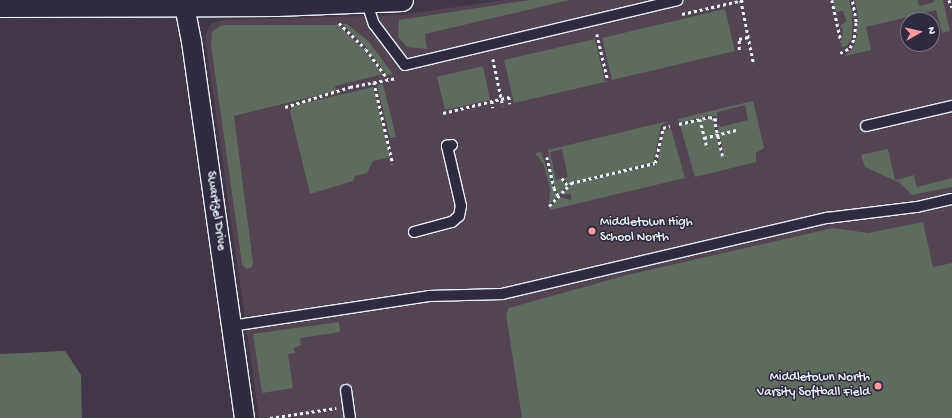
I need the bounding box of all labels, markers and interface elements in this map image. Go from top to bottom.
north arrow [900,12,940,52]
text: N [924,26,937,35]
street label: Swartzel Drive [202,170,228,252]
place label: Middletown High School North [600,216,693,247]
marker: Middletown High School North [587,226,597,236]
place label: Middletown North Varsity Softball Field [757,371,870,402]
marker: Middletown North Varsity Softball Field [873,381,883,391]

